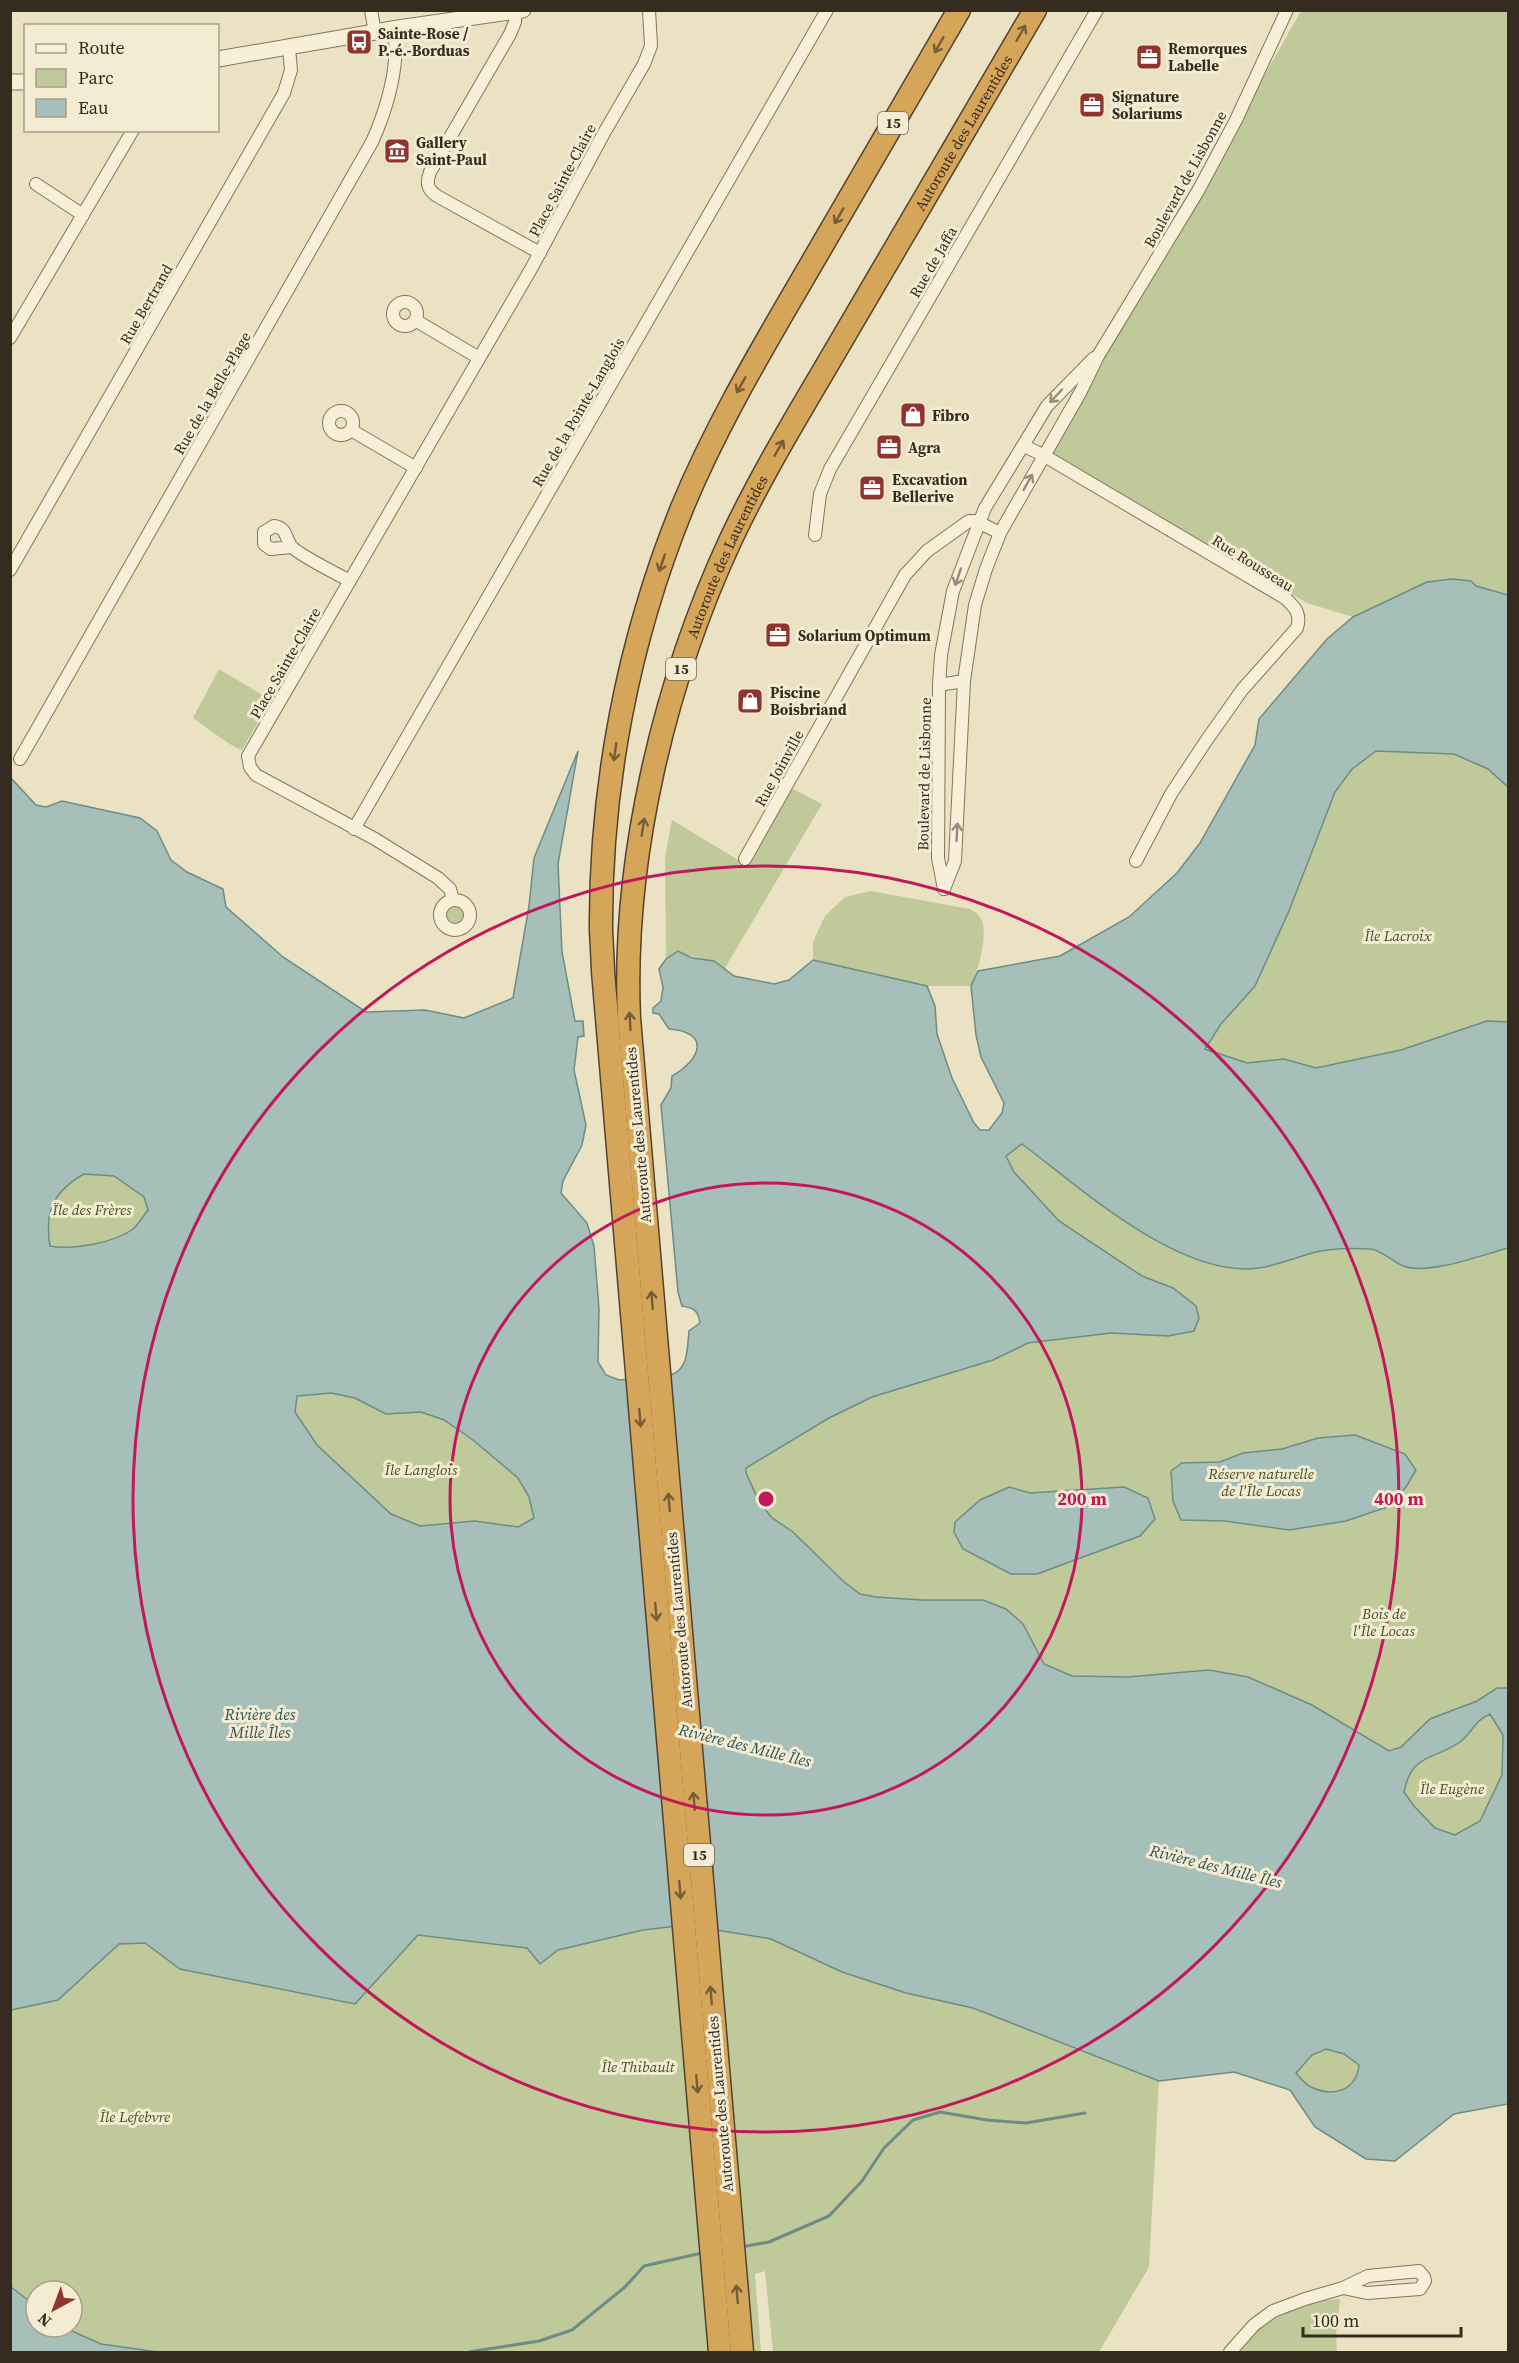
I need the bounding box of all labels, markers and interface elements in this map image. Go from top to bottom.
place label: Sainte-Rose / P.-é.-Borduas [378,23,470,61]
legend [24,24,219,132]
one-way arrow [1016,25,1028,42]
bus stop icon: Sainte-Rose / P.-é.-Borduas [344,27,374,57]
text: Route [78,35,125,60]
one-way arrow [933,36,945,53]
place label: Remorques Labelle [1168,38,1247,76]
office icon: Remorques Labelle [1134,42,1164,72]
street label: Autoroute des Laurentides [909,51,1017,214]
text: Parc [78,65,114,90]
place label: Signature Solariums [1112,86,1183,124]
office icon: Signature Solariums [1077,90,1107,120]
text: Eau [78,95,109,120]
street label: Boulevard de Lisbonne [1139,106,1232,251]
road number: 15 [878,112,908,134]
street label: Place Sainte-Claire [523,119,601,240]
place label: Gallery Saint-Paul [416,132,487,170]
museum icon: Gallery Saint-Paul [382,136,412,166]
one-way arrow [832,207,844,224]
street label: Rue de Jaffa [904,222,962,302]
street label: Rue Bertrand [115,260,178,348]
street label: Rue de la Belle-Plage [168,327,256,458]
street label: Rue de la Pointe-Langlois [527,334,629,490]
one-way arrow [735,376,747,393]
one-way arrow [1049,389,1063,404]
shop icon: Fibro [898,400,928,430]
place label: Fibro [932,405,970,426]
office icon: Agra [874,432,904,462]
place label: Agra [908,437,942,458]
one-way arrow [773,440,785,457]
place label: Excavation Bellerive [892,469,967,507]
street label: Autoroute des Laurentides [681,471,772,641]
office icon: Excavation Bellerive [857,473,887,503]
one-way arrow [1022,474,1034,491]
street label: Rue Rousseau [1208,530,1298,597]
one-way arrow [655,553,666,572]
one-way arrow [952,567,963,586]
street label: Place Sainte-Claire [245,603,326,723]
office icon: Solarium Optimum [763,620,793,650]
place label: Solarium Optimum [798,625,931,646]
road number: 15 [666,658,696,680]
place label: Piscine Boisbriand [770,682,847,720]
shop icon: Piscine Boisbriand [735,686,765,716]
street label: Boulevard de Lisbonne [912,697,936,851]
street label: Rue Joinville [749,726,809,810]
one-way arrow [610,742,621,761]
one-way arrow [638,818,649,838]
one-way arrow [951,823,962,843]
park label: Île Lacroix [1363,925,1433,946]
one-way arrow [624,1012,635,1032]
street label: Autoroute des Laurentides [620,1046,656,1224]
park label: Ïle des Frères [52,1199,132,1220]
one-way arrow [646,1290,657,1310]
one-way arrow [635,1407,646,1427]
park label: Île Langlois [384,1459,458,1480]
park label: Réserve naturelle de l'Île Locas [1207,1463,1314,1501]
text: 200 m [1057,1486,1107,1511]
text: 400 m [1374,1486,1424,1511]
centre of rings [756,1489,776,1509]
one-way arrow [663,1493,674,1513]
street label: Autoroute des Laurentides [661,1531,697,1709]
one-way arrow [651,1602,662,1622]
park label: Bois de l'Île Locas [1353,1603,1416,1641]
water label: Rivière des Mille Îles [224,1703,296,1743]
water label: Rivière des Mille Îles [675,1718,814,1772]
park label: Ïle Eugène [1419,1778,1484,1799]
one-way arrow [688,1792,699,1812]
water label: Rivière des Mille Îles [1146,1839,1285,1893]
road number: 15 [684,1844,714,1866]
one-way arrow [675,1880,686,1900]
one-way arrow [705,1986,716,2006]
street label: Autoroute des Laurentides [702,2015,738,2193]
park label: Île Thibault [601,2056,676,2077]
one-way arrow [691,2074,702,2094]
park label: Île Lefebvre [99,2106,170,2127]
north arrow [24,2279,84,2339]
one-way arrow [731,2285,742,2305]
scale bar [1303,2300,1460,2338]
text: N [32,2308,56,2332]
text: 100 m [1312,2308,1359,2333]

